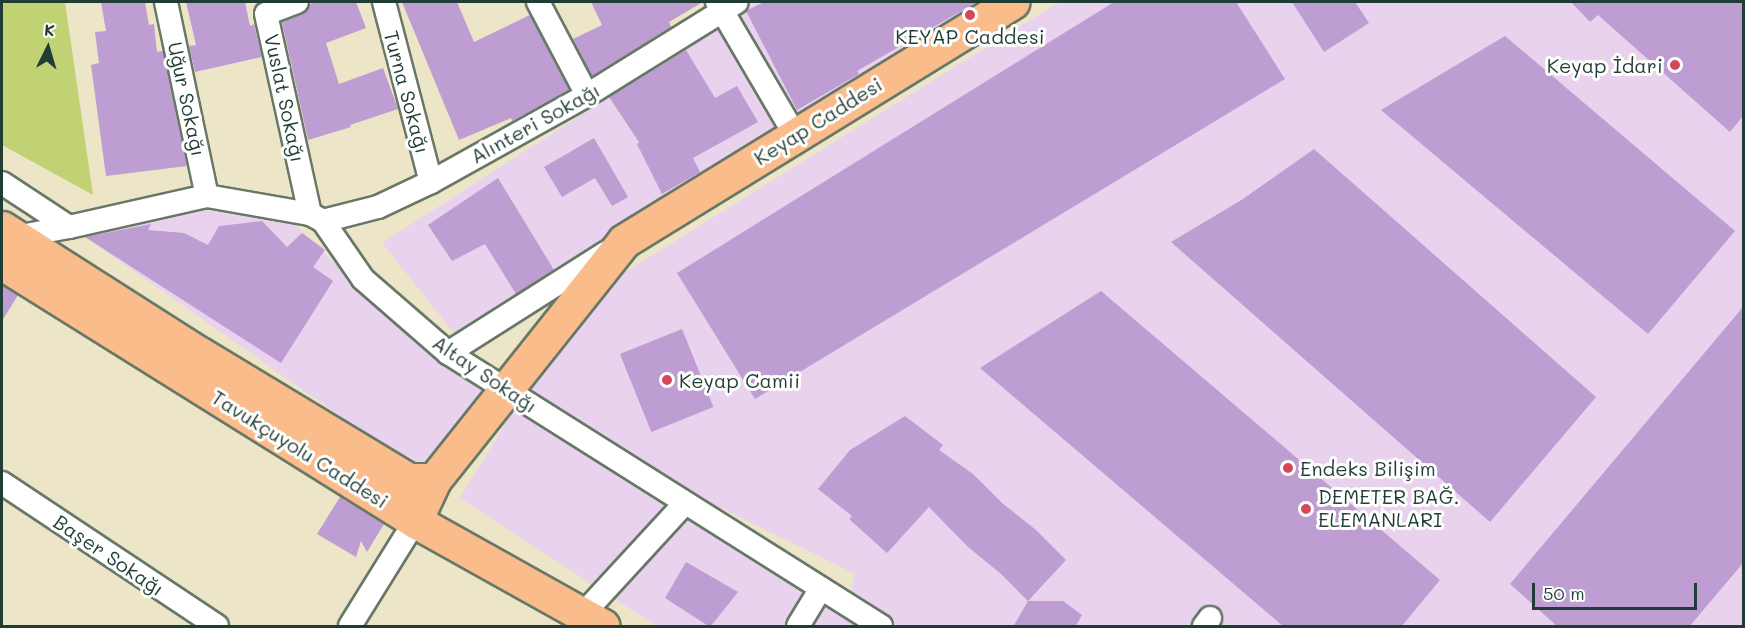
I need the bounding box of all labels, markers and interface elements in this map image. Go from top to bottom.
marker: KEYAP Caddesi [963,8,977,22]
north arrow [18,18,78,78]
text: K [43,19,56,40]
place label: KEYAP Caddesi [895,24,1045,48]
street label: Turna Sokağı [379,28,435,156]
street label: Vuslat Sokağı [260,32,310,164]
street label: Uğur Sokağı [163,40,211,158]
place label: Keyap İdari [1547,53,1663,77]
marker: Keyap İdari [1668,58,1682,72]
street label: Keyap Caddesi [750,72,886,170]
street label: Alınteri Sokağı [466,78,604,168]
street label: Altay Sokağı [428,330,542,418]
place label: Keyap Camii [679,368,800,392]
marker: Keyap Camii [660,373,674,387]
street label: Tavukçuyolu Caddesi [207,385,393,513]
place label: Endeks Bilişim [1300,456,1436,480]
marker: Endeks Bilişim [1281,461,1295,475]
place label: DEMETER BAĞ. ELEMANLARI [1318,485,1459,532]
marker: DEMETER BAĞ. ELEMANLARI [1299,502,1313,516]
street label: Başer Sokağı [49,509,169,601]
scale bar [1535,571,1700,609]
text: 50 m [1543,581,1585,605]

